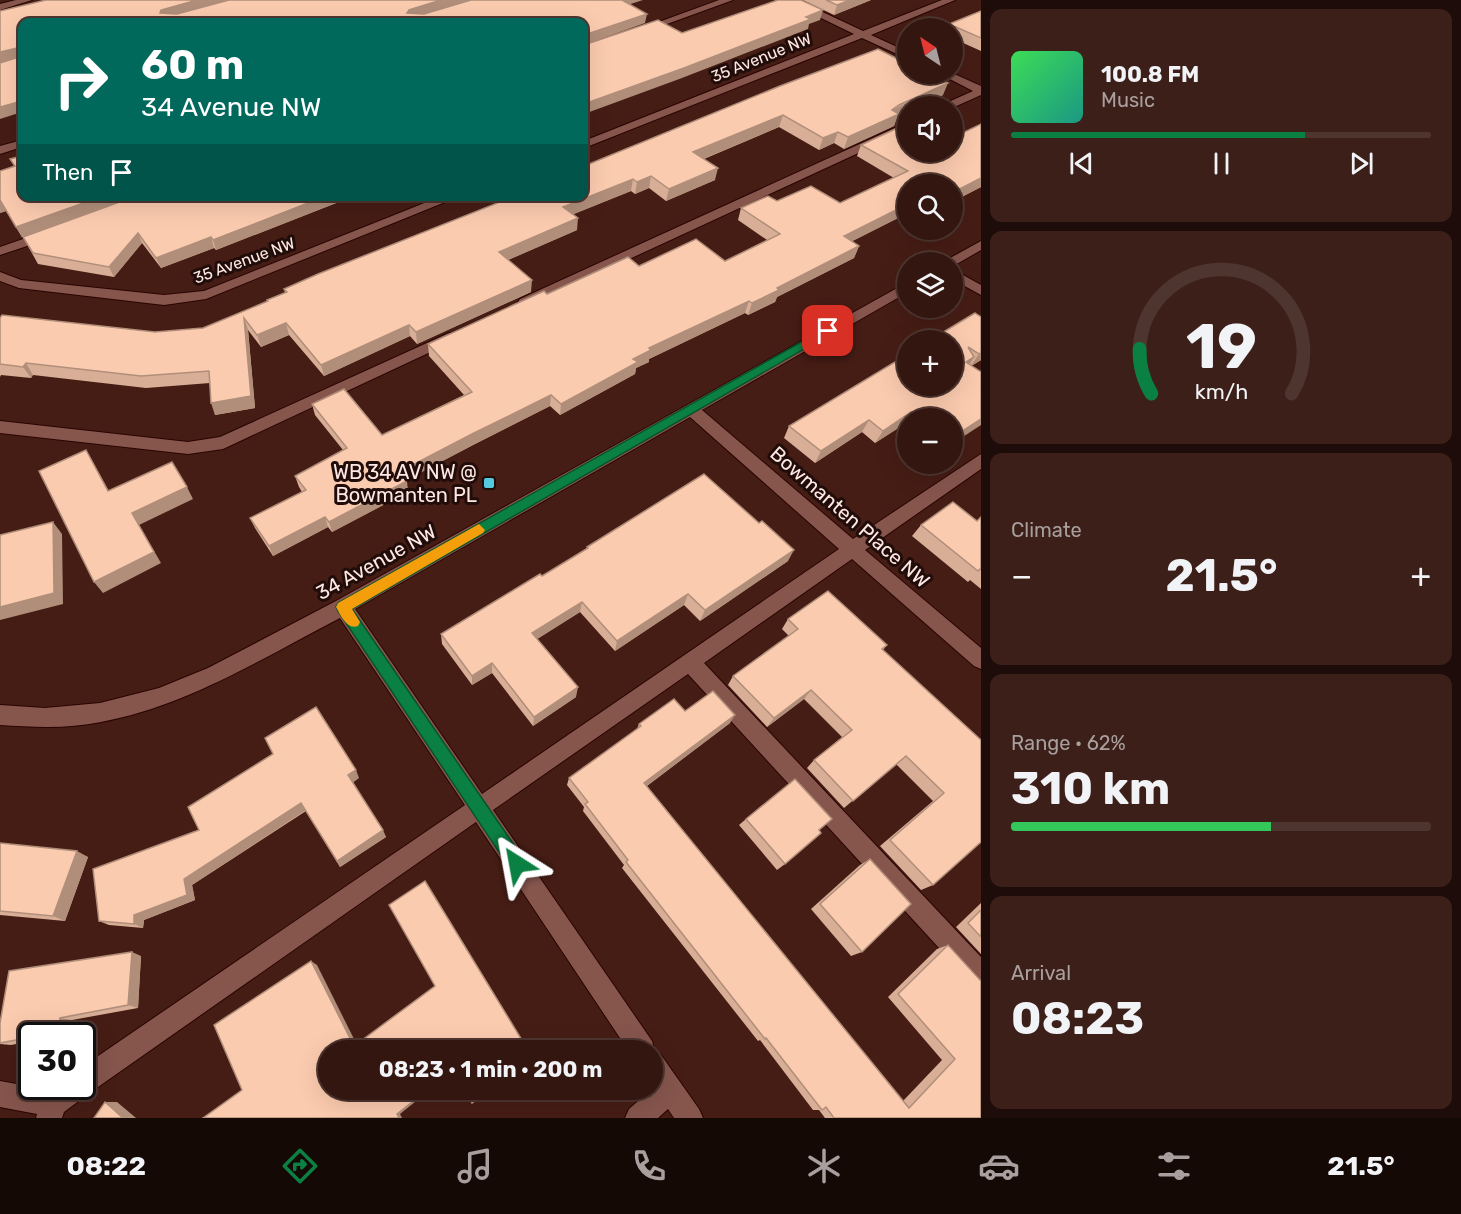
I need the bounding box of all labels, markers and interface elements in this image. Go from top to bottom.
north arrow [897,18,963,84]
map controls [897,18,963,474]
street label: 35 Avenue NW [708,29,814,86]
text: 60 m [141,40,244,90]
icon: right [42,42,120,120]
text: 100.8 FM [1101,61,1199,88]
text: Music [1101,88,1155,112]
text: 34 Avenue NW [141,91,321,123]
button: sound [897,96,963,162]
icon: previous [1065,147,1098,180]
icon: pause [1205,147,1238,180]
icon: next [1345,147,1378,180]
icon: arrive [105,156,138,189]
text: Then [42,159,93,186]
button: search [897,174,963,240]
street label: 35 Avenue NW [191,233,298,288]
button: layers [897,252,963,318]
pin [802,305,853,356]
text: 19 [1185,310,1257,384]
icon: arrive [811,314,844,347]
button: + [897,330,963,396]
text: km/h [1194,380,1248,405]
button: − [897,408,963,474]
street label: Bowmanten Place NW [765,441,935,593]
place label: WB 34 AV NW @ Bowmanten PL [333,460,477,507]
marker: WB 34 AV NW @ Bowmanten PL [482,476,496,490]
text: Climate [1011,518,1082,542]
street label: 34 Avenue NW [312,519,440,605]
text: 21.5° [1165,549,1277,602]
text: − [1011,556,1032,595]
text: + [1410,556,1431,595]
text: Range · 62% [1011,731,1126,755]
text: 310 km [1011,762,1170,815]
position arrow [485,832,549,896]
text: Arrival [1011,961,1071,985]
text: 08:23 [1011,992,1144,1045]
speed limit sign: 30 [18,1022,96,1100]
text: 08:23 · 1 min · 200 m [379,1056,602,1083]
icon: directions [279,1145,321,1187]
icon: music [454,1145,496,1187]
icon: phone [628,1145,670,1187]
icon: climate [803,1145,845,1187]
icon: car [978,1145,1020,1187]
icon: filters [1153,1145,1195,1187]
text: 08:22 [66,1150,146,1182]
text: 21.5° [1327,1150,1395,1182]

